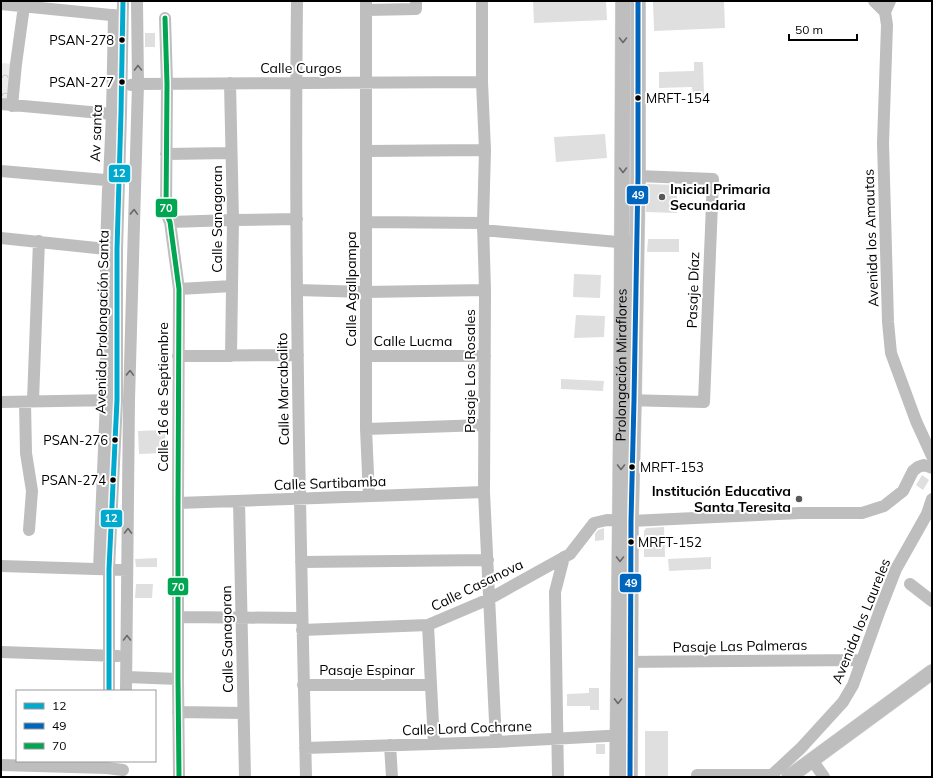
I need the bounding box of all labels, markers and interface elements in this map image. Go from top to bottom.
scale bar [789,16,857,42]
text: 50 m [795,22,823,37]
place label: PSAN-278 [49,32,114,48]
marker: PSAN-278 [117,35,127,45]
one-way arrow [619,37,627,43]
street label: Calle Curgos [260,59,342,77]
one-way arrow [134,65,142,71]
place label: PSAN-277 [49,74,114,90]
marker: PSAN-277 [117,77,127,87]
place label: MRFT-154 [646,90,710,106]
marker: MRFT-154 [633,93,643,103]
street label: Av santa [86,104,106,162]
line badge: 12 [108,164,131,183]
street label: Calle Sanagoran [208,165,226,273]
text: 12 [112,166,126,180]
one-way arrow [619,167,627,173]
street label: Avenida los Amautas [860,169,882,307]
place label: Inicial Primaria Secundaria [670,180,770,214]
line badge: 49 [626,185,649,205]
text: 49 [631,188,645,202]
marker: Inicial Primaria Secundaria [657,192,667,202]
line badge: 70 [155,198,178,218]
text: 70 [159,201,173,215]
one-way arrow [130,209,138,215]
street label: Avenida Prolongación Santa [91,230,113,414]
street label: Calle Agallpampa [342,231,360,347]
street label: Pasaje Díaz [683,251,703,329]
street label: Prolongación Miraflores [612,288,631,442]
street label: Pasaje Los Rosales [461,309,479,433]
street label: Calle 16 de Septiembre [154,322,172,472]
street label: Calle Lucma [374,332,452,350]
street label: Calle Marcabalito [273,333,293,445]
one-way arrow [126,370,134,376]
place label: PSAN-276 [43,432,108,448]
marker: PSAN-276 [110,435,120,445]
place label: MRFT-153 [640,459,704,475]
marker: MRFT-153 [627,462,637,472]
one-way arrow [617,464,625,470]
place label: PSAN-274 [41,472,106,488]
street label: Calle Sartibamba [274,472,386,494]
marker: PSAN-274 [108,475,118,485]
place label: Institución Educativa Santa Teresita [652,482,791,516]
marker: Institución Educativa Santa Teresita [794,494,804,504]
line badge: 12 [100,509,123,528]
text: 12 [104,511,118,525]
one-way arrow [124,528,132,534]
place label: MRFT-152 [638,534,702,550]
marker: MRFT-152 [626,537,636,547]
street label: Calle Casanova [428,555,526,615]
one-way arrow [616,556,624,562]
street label: Avenida los Laureles [828,556,894,686]
line badge: 49 [619,573,642,593]
text: 49 [624,576,638,590]
line badge: 70 [167,577,189,596]
text: 70 [171,580,185,594]
street label: Calle Sanagoran [217,585,237,693]
one-way arrow [123,635,131,641]
street label: Pasaje Las Palmeras [673,636,807,656]
street label: Pasaje Espinar [319,661,416,679]
legend [16,690,156,762]
text: 12 [52,698,66,713]
one-way arrow [614,698,622,704]
street label: Calle Lord Cochrane [402,717,532,739]
text: 49 [52,718,66,733]
text: 70 [52,738,66,753]

